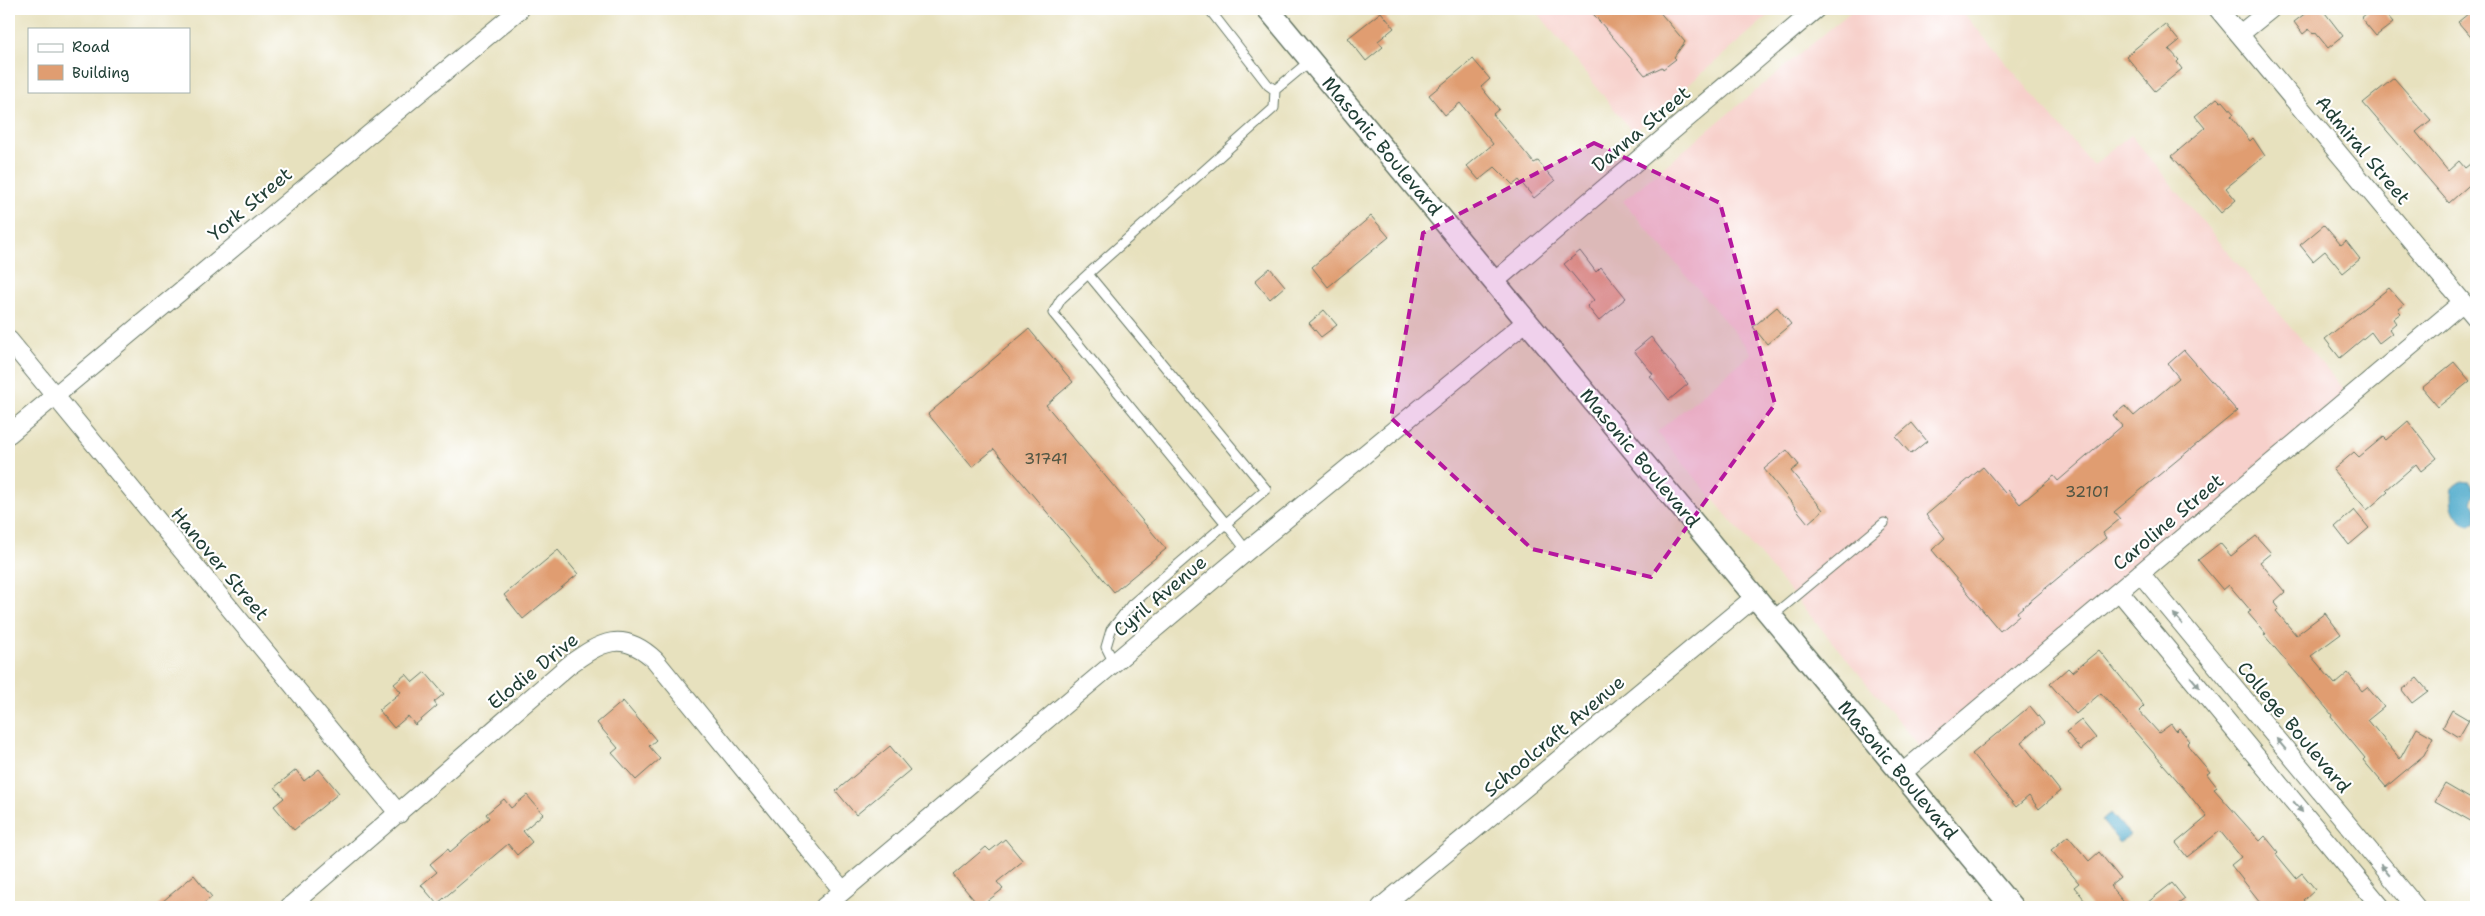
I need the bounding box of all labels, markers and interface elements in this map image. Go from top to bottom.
legend [28,28,190,92]
text: Road [72,37,110,57]
text: Building [72,63,129,83]
street label: Masonic Boulevard [1316,71,1448,221]
street label: Danna Street [1586,80,1696,178]
street label: Admiral Street [2310,90,2416,210]
street label: York Street [203,162,297,246]
street label: Masonic Boulevard [1574,383,1706,533]
house number: 31741 [1024,448,1068,469]
street label: Caroline Street [2107,468,2229,576]
house number: 32101 [2065,481,2109,502]
street label: Hanover Street [165,502,275,626]
street label: Cyril Avenue [1108,550,1212,642]
one-way arrow [2172,613,2183,626]
street label: Elodie Drive [483,627,583,715]
street label: College Boulevard [2232,656,2356,798]
street label: Schoolcraft Avenue [1478,670,1630,802]
one-way arrow [2189,676,2200,689]
street label: Masonic Boulevard [1832,695,1964,845]
one-way arrow [2276,738,2287,751]
one-way arrow [2293,801,2304,814]
one-way arrow [2379,863,2390,876]

